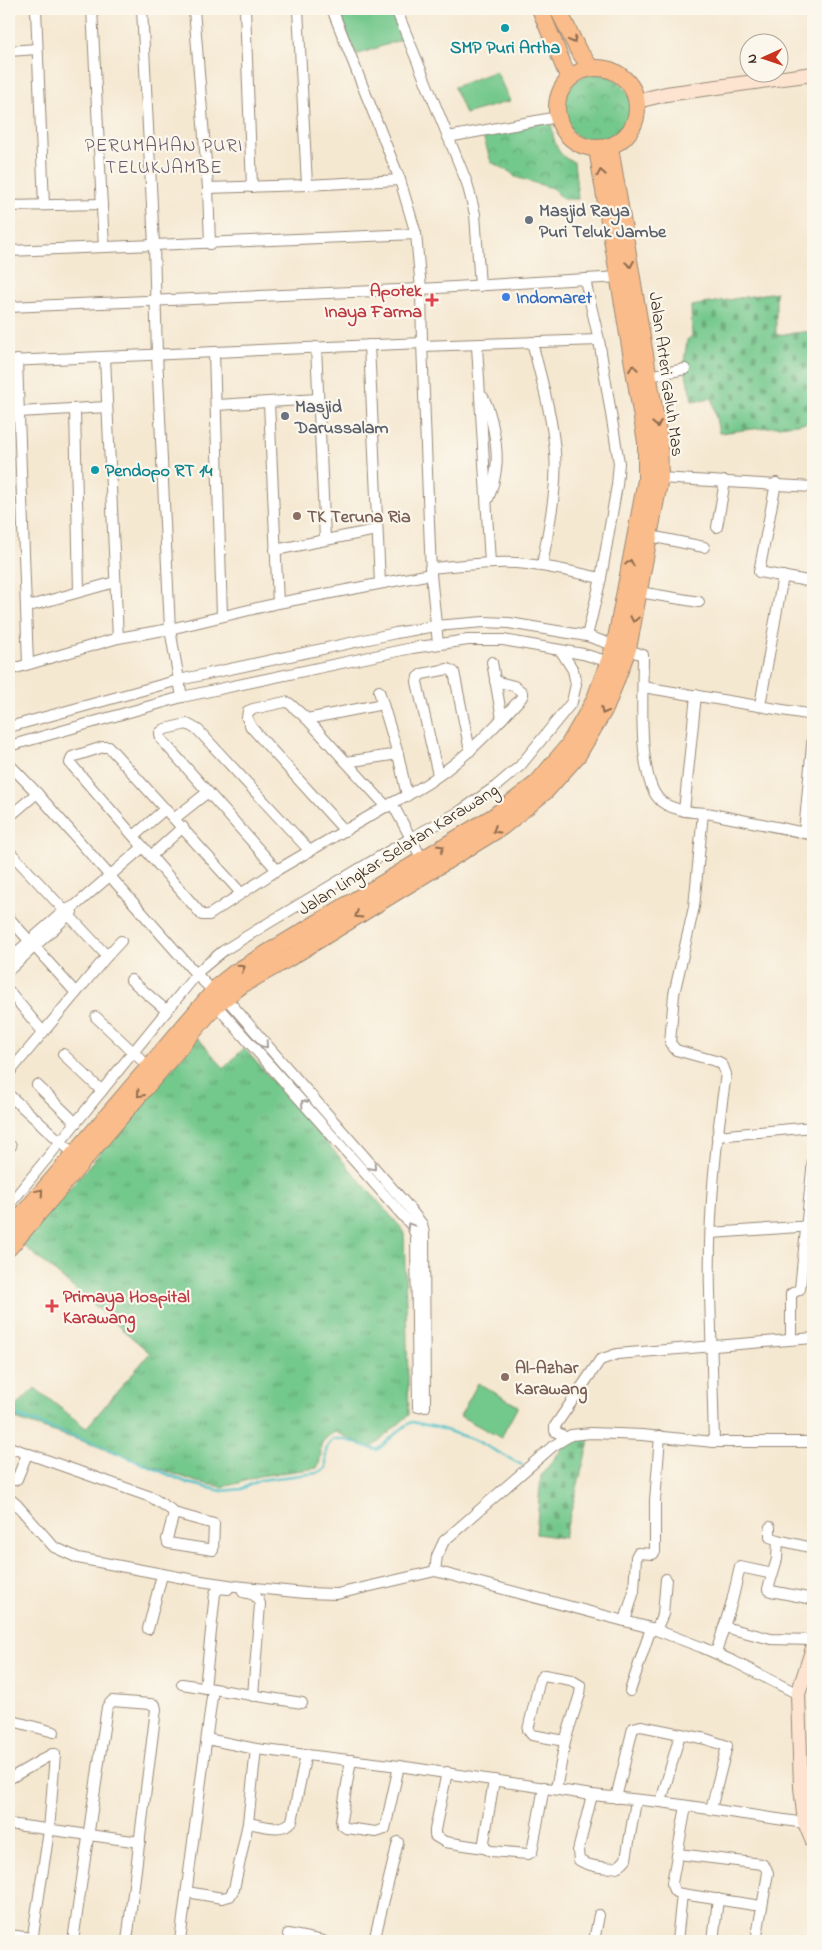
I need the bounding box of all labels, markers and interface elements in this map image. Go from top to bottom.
marker: SMP Puri Artha [499,22,511,34]
north arrow [740,32,790,82]
one-way arrow [566,34,576,43]
place label: SMP Puri Artha [450,36,560,62]
text: N [742,53,763,64]
district label: PERUMAHAN PURI TELUKJAMBE [85,133,243,182]
one-way arrow [596,168,606,177]
place label: Masjid Raya Puri Teluk Jambe [539,199,667,246]
marker: Masjid Raya Puri Teluk Jambe [523,214,535,226]
one-way arrow [624,260,634,268]
place label: Apotek Inaya Farma [324,279,423,327]
place label: Indomaret [516,286,593,312]
street label: Jalan Arteri Galuh Mas [641,290,689,458]
marker: Indomaret [500,291,512,303]
marker: Apotek Inaya Farma [426,294,438,306]
one-way arrow [629,363,639,372]
place label: Masjid Darussalam [294,395,389,442]
marker: Masjid Darussalam [279,410,291,422]
one-way arrow [651,420,661,429]
place label: Pendopo RT 14 [105,459,213,485]
marker: Pendopo RT 14 [89,464,101,476]
place label: TK Teruna Ria [307,505,411,531]
marker: TK Teruna Ria [291,510,303,522]
one-way arrow [625,558,635,567]
one-way arrow [629,615,640,623]
one-way arrow [600,706,610,715]
street label: Jalan Lingkar Selatan Karawang [294,778,505,924]
one-way arrow [493,824,502,834]
one-way arrow [435,844,444,854]
one-way arrow [354,909,363,918]
one-way arrow [237,965,246,975]
one-way arrow [260,1039,269,1048]
one-way arrow [137,1088,146,1097]
one-way arrow [301,1100,310,1109]
one-way arrow [367,1161,376,1170]
one-way arrow [34,1189,43,1198]
one-way arrow [407,1222,417,1231]
place label: Primaya Hospital Karawang [63,1285,190,1333]
marker: Primaya Hospital Karawang [45,1299,59,1313]
place label: Al-Azhar Karawang [515,1356,587,1404]
marker: Al-Azhar Karawang [499,1371,511,1383]

